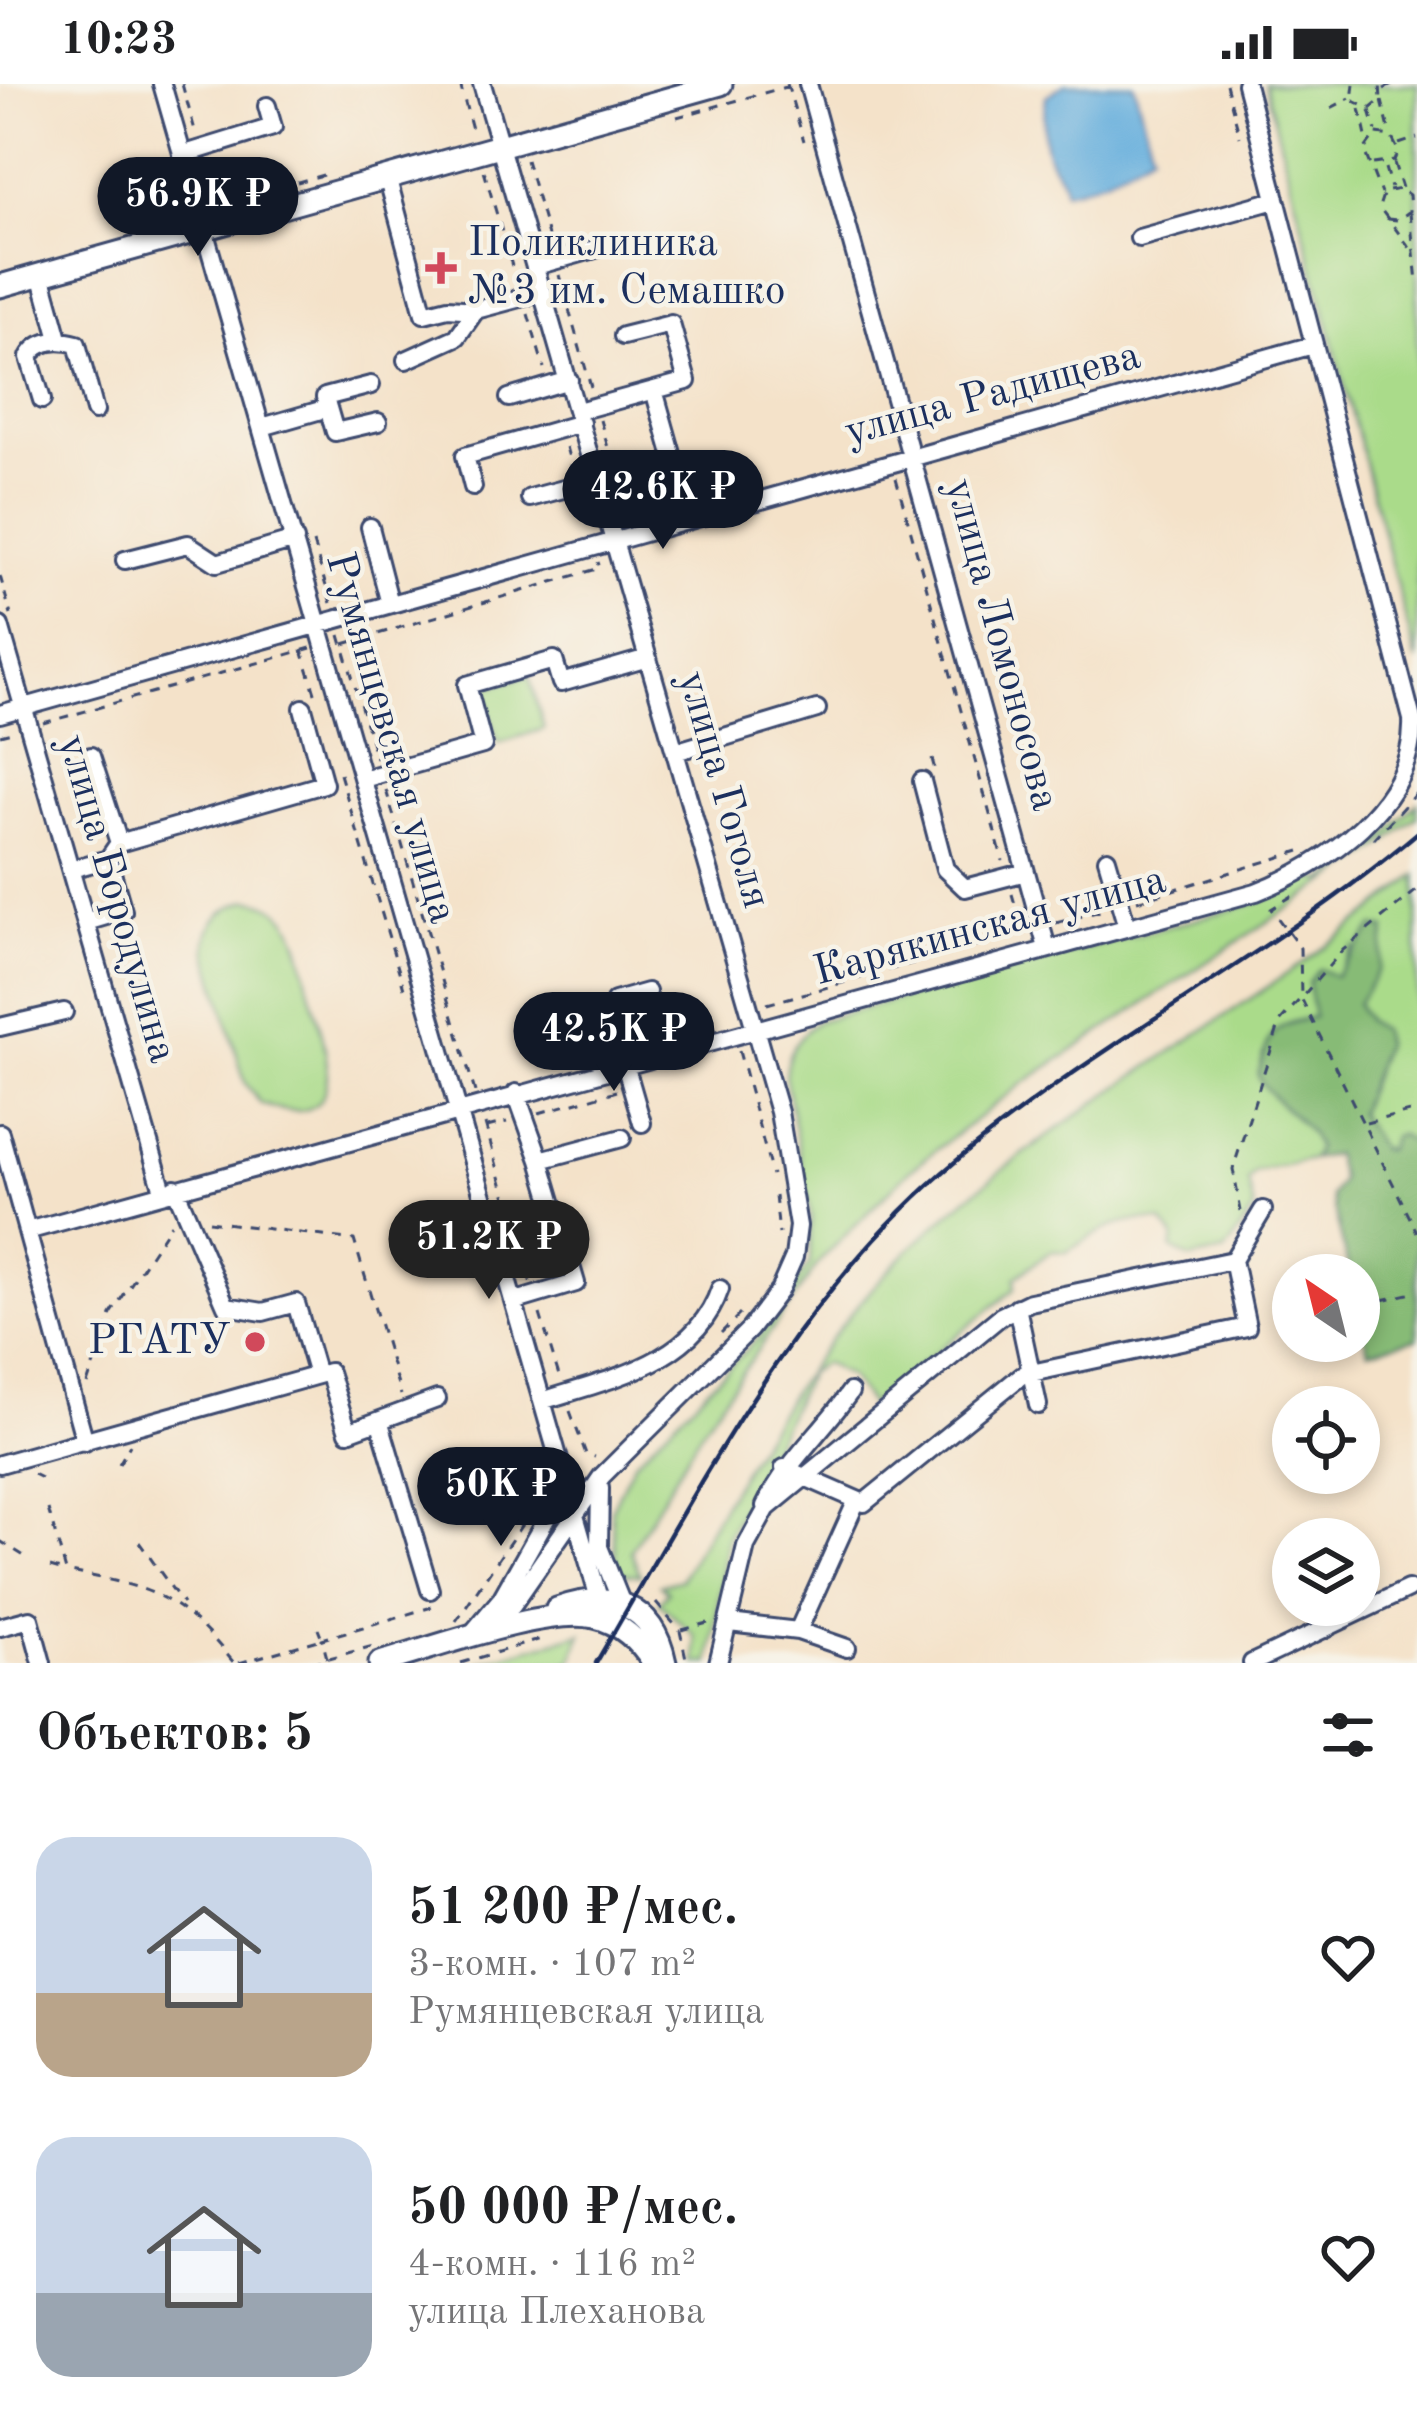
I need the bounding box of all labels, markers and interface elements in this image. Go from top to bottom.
text: 10:23 [60,19,177,64]
pin: 56.9K ₽ [87,157,309,259]
text: 56.9K ₽ [124,176,272,215]
place label: Поликлиника №3 им. Семашко [468,223,786,313]
marker: Поликлиника №3 им. Семашко [425,252,457,284]
street label: улица Радищева [841,335,1145,455]
pin: 42.6K ₽ [552,450,774,552]
text: 42.6K ₽ [589,469,737,508]
street label: улица Ломоносова [937,475,1065,815]
street label: Румянцевская улица [317,548,463,928]
street label: улица Гоголя [669,667,777,913]
street label: улица Бородулина [49,730,183,1068]
street label: Карякинская улица [809,860,1171,994]
pin: 42.5K ₽ [503,992,725,1094]
text: 42.5K ₽ [540,1011,688,1050]
pin: 51.2K ₽ [378,1200,600,1302]
text: 51.2K ₽ [415,1219,563,1258]
north arrow [1272,1254,1380,1362]
map controls [1272,1254,1380,1626]
place label: РГАТУ [88,1321,231,1363]
marker: РГАТУ [242,1329,268,1355]
button: locate [1272,1386,1380,1494]
pin: 50K ₽ [417,1447,585,1549]
text: 50K ₽ [444,1466,558,1505]
button: layers [1272,1518,1380,1626]
icon: filters [1315,1702,1381,1768]
text: Объектов: 5 [36,1710,313,1761]
text: 51 200 ₽/мес. [408,1884,738,1935]
icon: home [132,1885,276,2029]
icon: heart [1315,1924,1381,1990]
text: 3-комн. · 107 m² [408,1945,696,1984]
text: Румянцевская улица [408,1993,764,2032]
text: 50 000 ₽/мес. [408,2184,738,2235]
icon: home [132,2185,276,2329]
icon: heart [1315,2224,1381,2290]
text: 4-комн. · 116 m² [408,2245,696,2284]
text: улица Плеханова [408,2293,705,2332]

